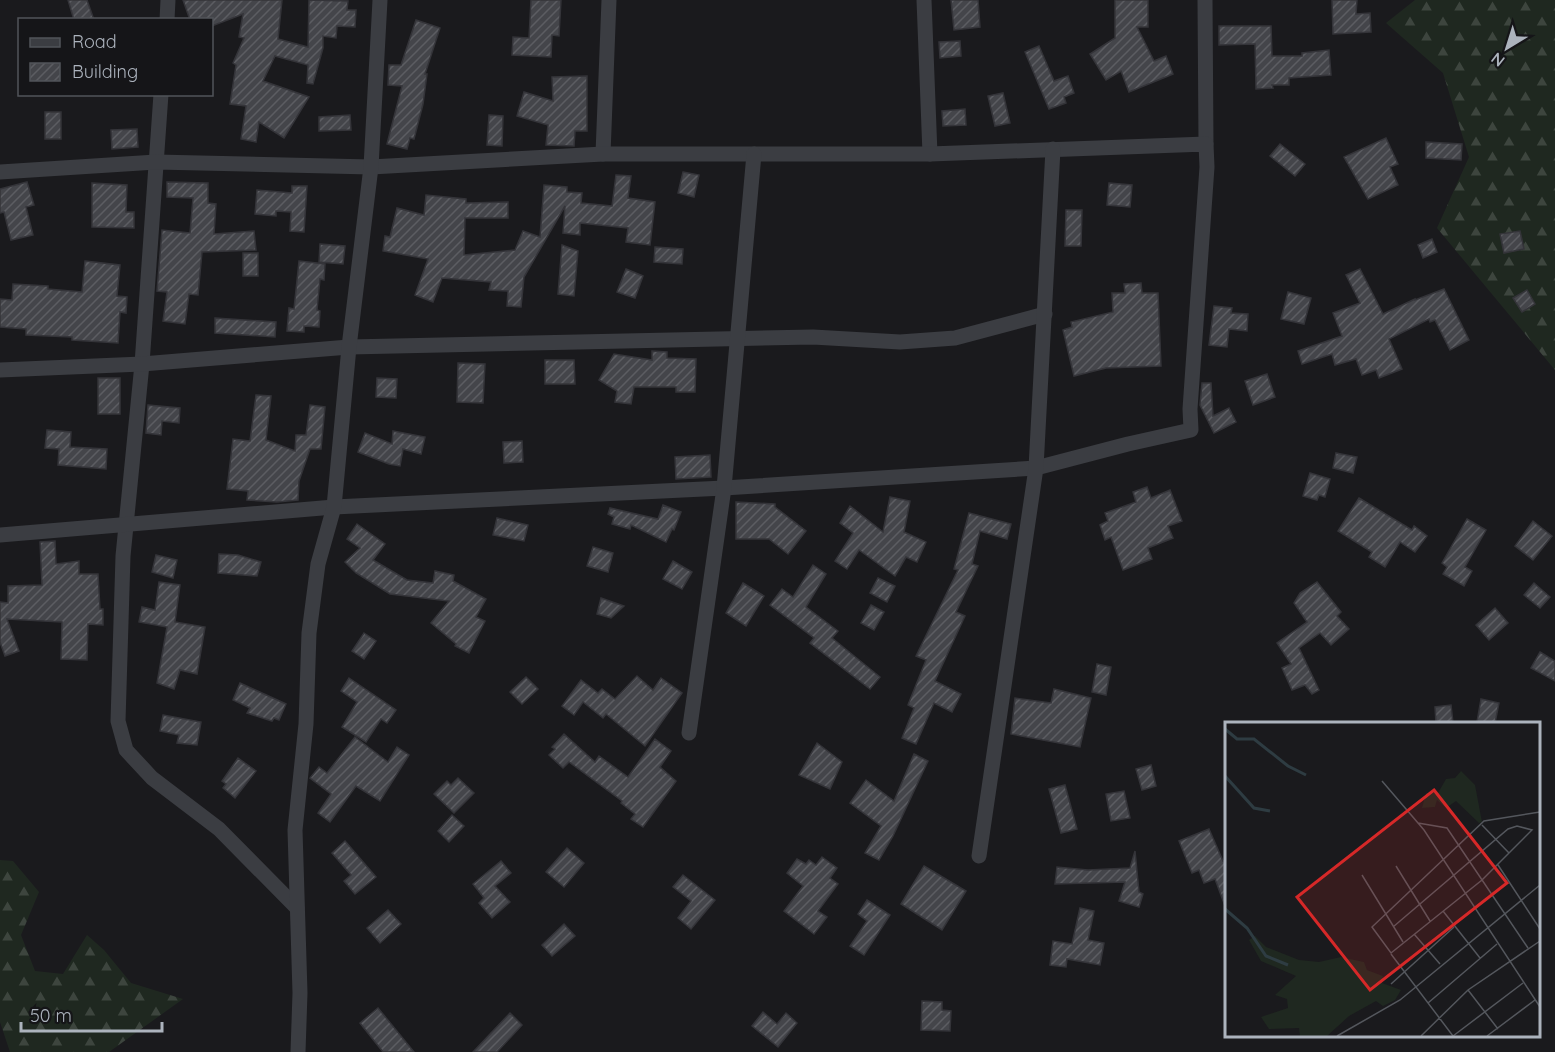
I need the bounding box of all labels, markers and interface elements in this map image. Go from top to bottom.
legend [18,18,213,96]
north arrow [1477,18,1537,78]
text: Road [72,30,117,53]
text: N [1487,48,1509,71]
text: Building [72,60,138,83]
inset map [1225,722,1540,1037]
scale bar [21,995,162,1033]
text: 50 m [30,1004,72,1027]

